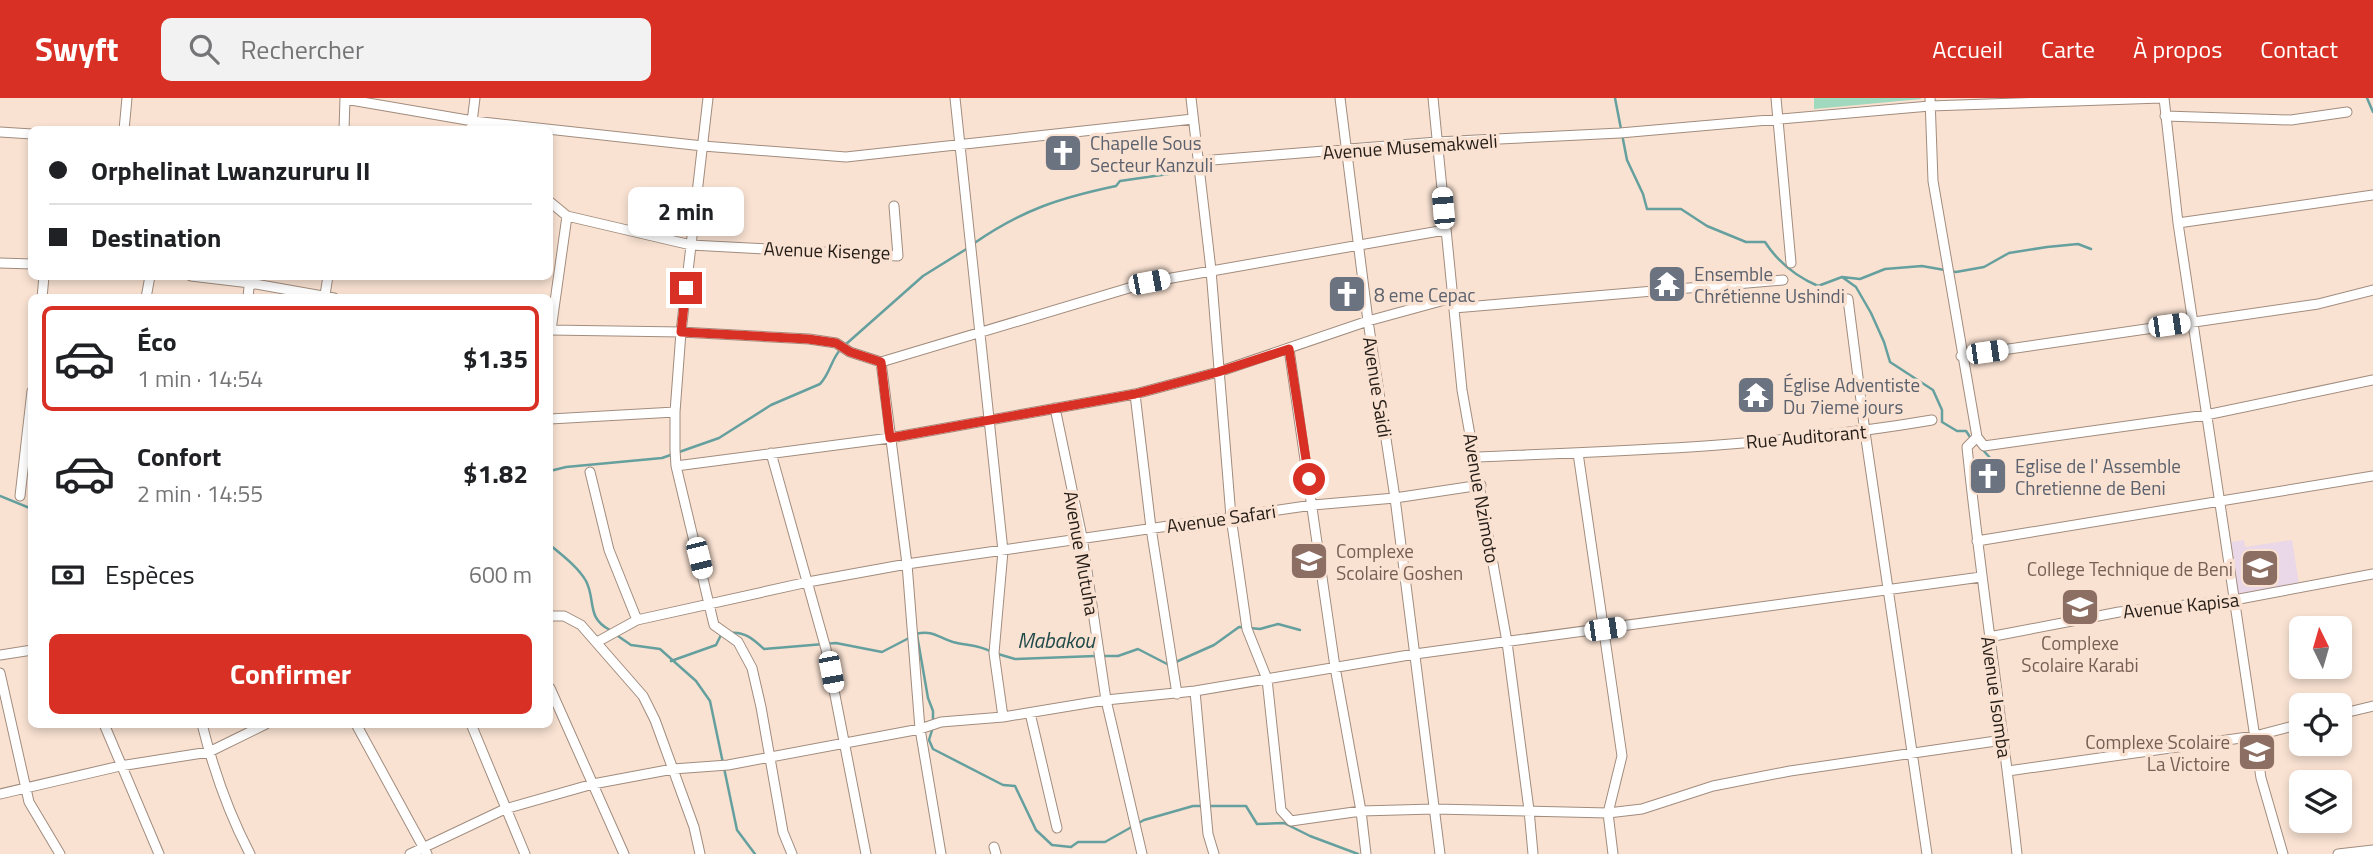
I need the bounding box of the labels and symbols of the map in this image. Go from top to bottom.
street label: Avenue Musemakweli [1322,125,1498,167]
place label: Chapelle Sous Secteur Kanzuli [1090,128,1213,179]
church icon: Chapelle Sous Secteur Kanzuli [1042,132,1084,174]
callout: 2 min [628,186,744,236]
car [1431,186,1456,230]
street label: Avenue Kisenge [763,233,891,267]
place label: Ensemble Chrétienne Ushindi [1694,259,1845,310]
temple icon: Ensemble Chrétienne Ushindi [1646,263,1688,305]
car [1127,268,1172,296]
route end [670,272,702,304]
church icon: 8 eme Cepac [1326,273,1368,315]
place label: 8 eme Cepac [1374,280,1476,309]
car [2147,312,2192,338]
street label: Avenue Saidi [1356,334,1400,440]
car [1965,339,2010,365]
place label: Église Adventiste Du 7ieme jours [1783,370,1920,421]
temple icon: Église Adventiste Du 7ieme jours [1735,374,1777,416]
street label: Rue Auditorant [1745,416,1868,456]
street label: Avenue Nzimoto [1456,431,1508,565]
place label: Eglise de l' Assemble Chretienne de Beni [2015,451,2181,502]
church icon: Eglise de l' Assemble Chretienne de Beni [1967,455,2009,497]
route start [1293,463,1325,495]
street label: Avenue Mutuha [1057,488,1107,618]
street label: Avenue Safari [1165,496,1277,540]
car [684,535,715,581]
place label: Complexe Scolaire Goshen [1336,536,1463,587]
school or university icon: Complexe Scolaire Goshen [1288,540,1330,582]
school or university icon: College Technique de Beni [2239,547,2281,589]
place label: College Technique de Beni [2027,554,2233,583]
street label: Avenue Kapisa [2122,584,2241,626]
school or university icon: Complexe Scolaire Karabi [2059,586,2101,628]
car [1583,616,1628,642]
north arrow [2289,616,2352,679]
water label: Mabakou [1017,624,1096,656]
place label: Complexe Scolaire Karabi [2021,628,2139,679]
street label: Avenue Isomba [1974,634,2020,760]
car [817,649,846,695]
place label: Complexe Scolaire La Victoire [2085,727,2230,778]
school or university icon: Complexe Scolaire La Victoire [2236,731,2278,773]

